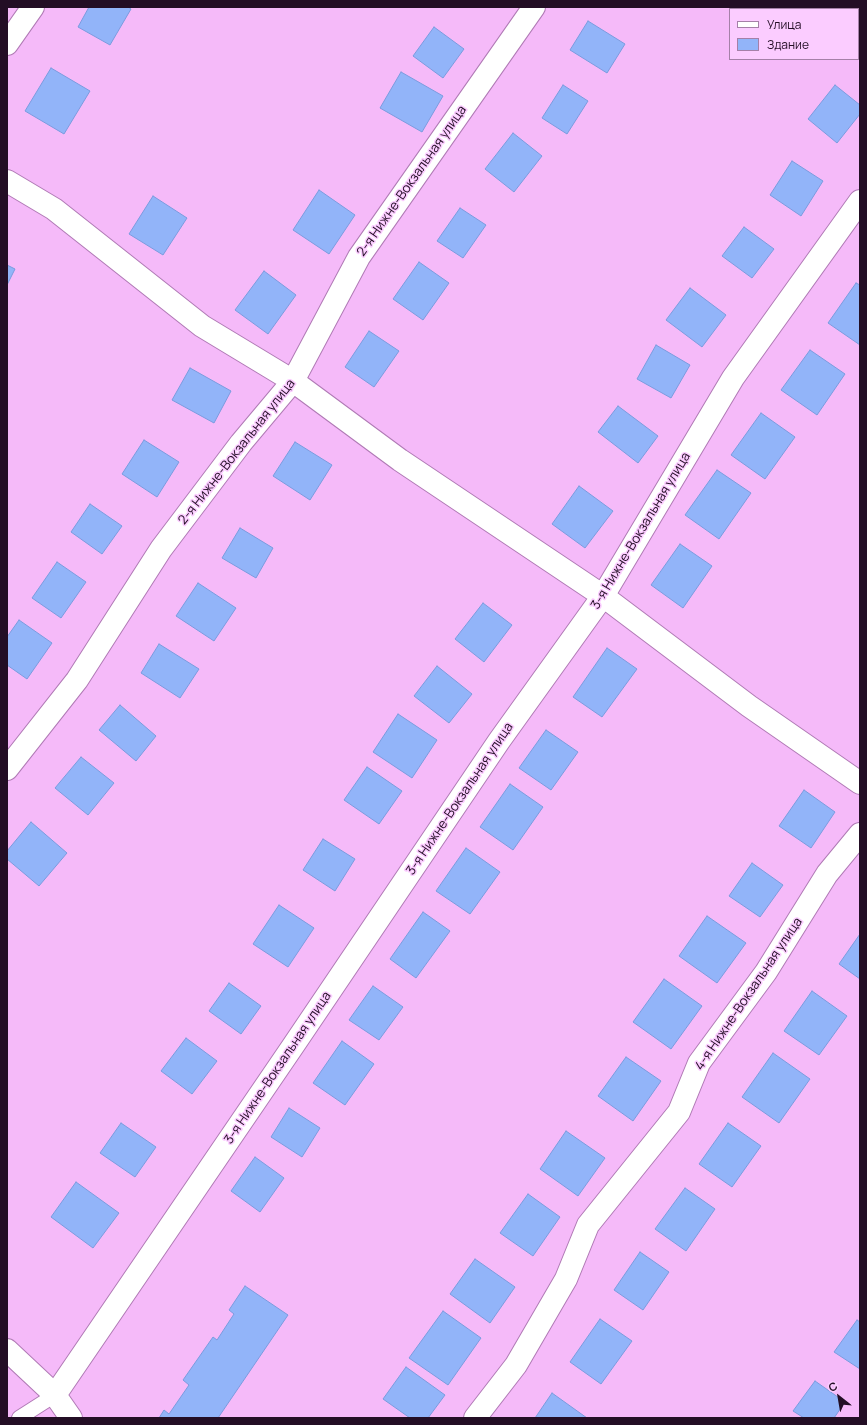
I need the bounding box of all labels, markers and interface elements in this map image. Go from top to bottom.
legend [729,8,859,60]
text: Улица [767,16,801,33]
text: Здание [767,36,809,53]
street label: 2-я Нижне-Вокзальная улица [354,103,470,259]
street label: 2-я Нижне-Вокзальная улица [175,376,299,528]
street label: 3-я Нижне-Вокзальная улица [588,450,694,612]
street label: 3-я Нижне-Вокзальная улица [403,720,517,878]
street label: 4-я Нижне-Вокзальная улица [692,915,806,1073]
street label: 3-я Нижне-Вокзальная улица [221,989,335,1147]
north arrow [819,1377,859,1417]
text: С [825,1378,840,1395]

